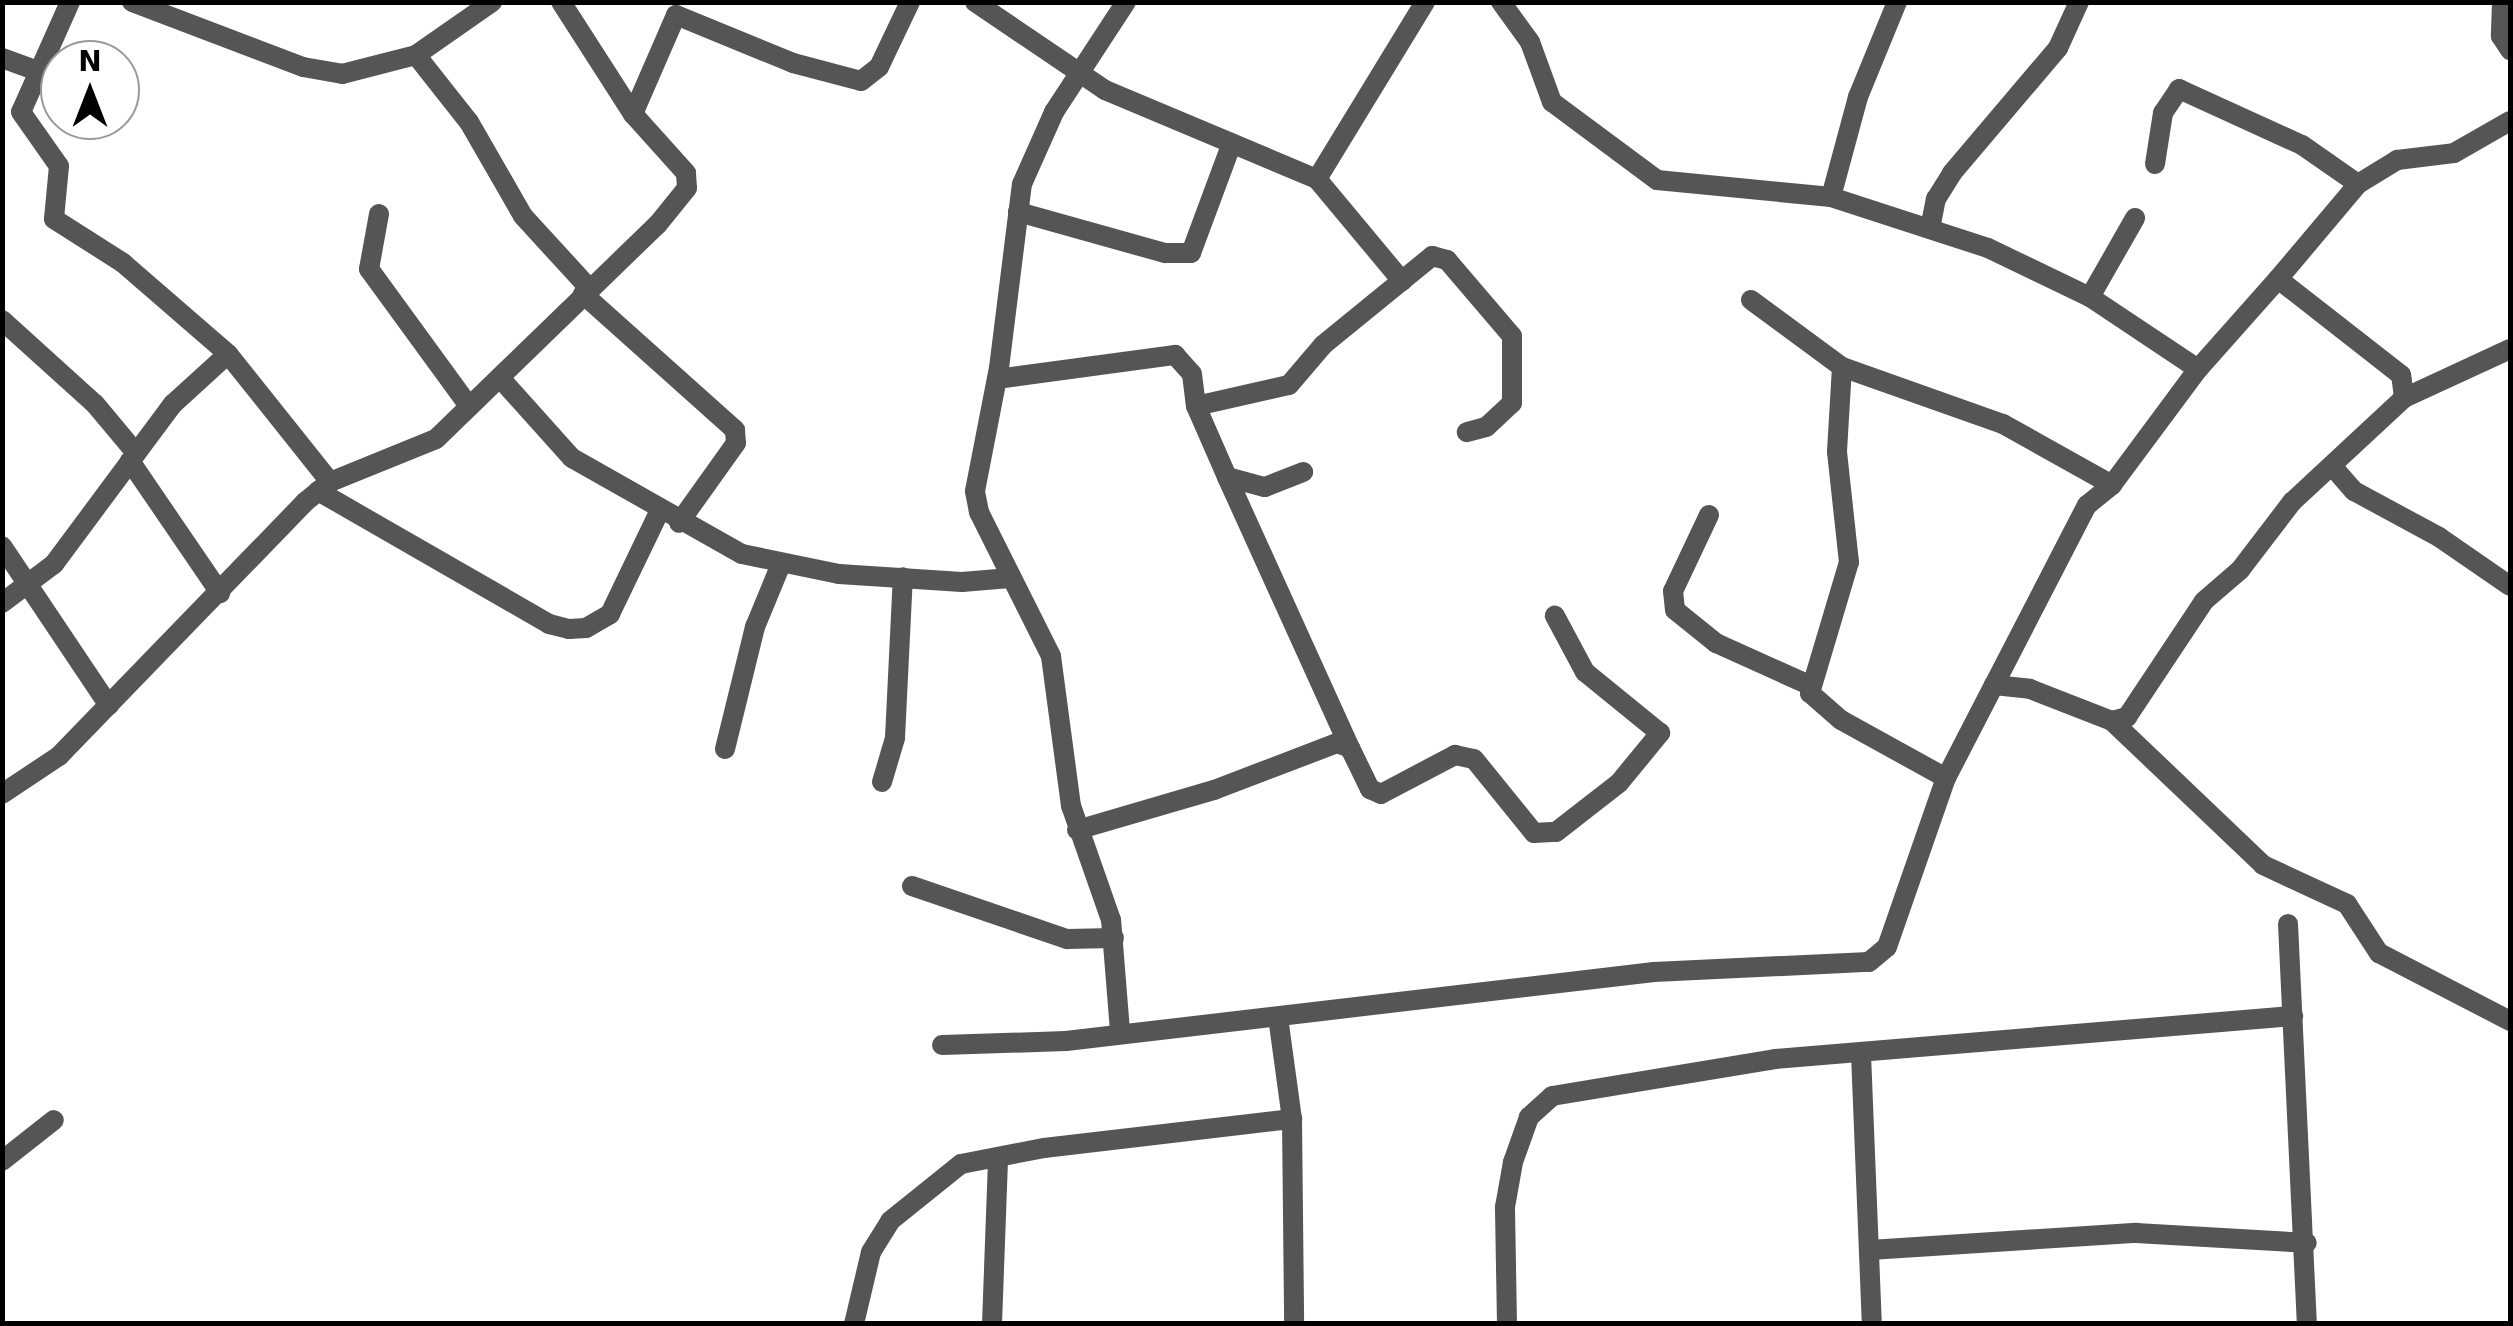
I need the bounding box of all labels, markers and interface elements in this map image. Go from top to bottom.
north arrow [40,40,140,140]
text: N [78,45,102,78]

